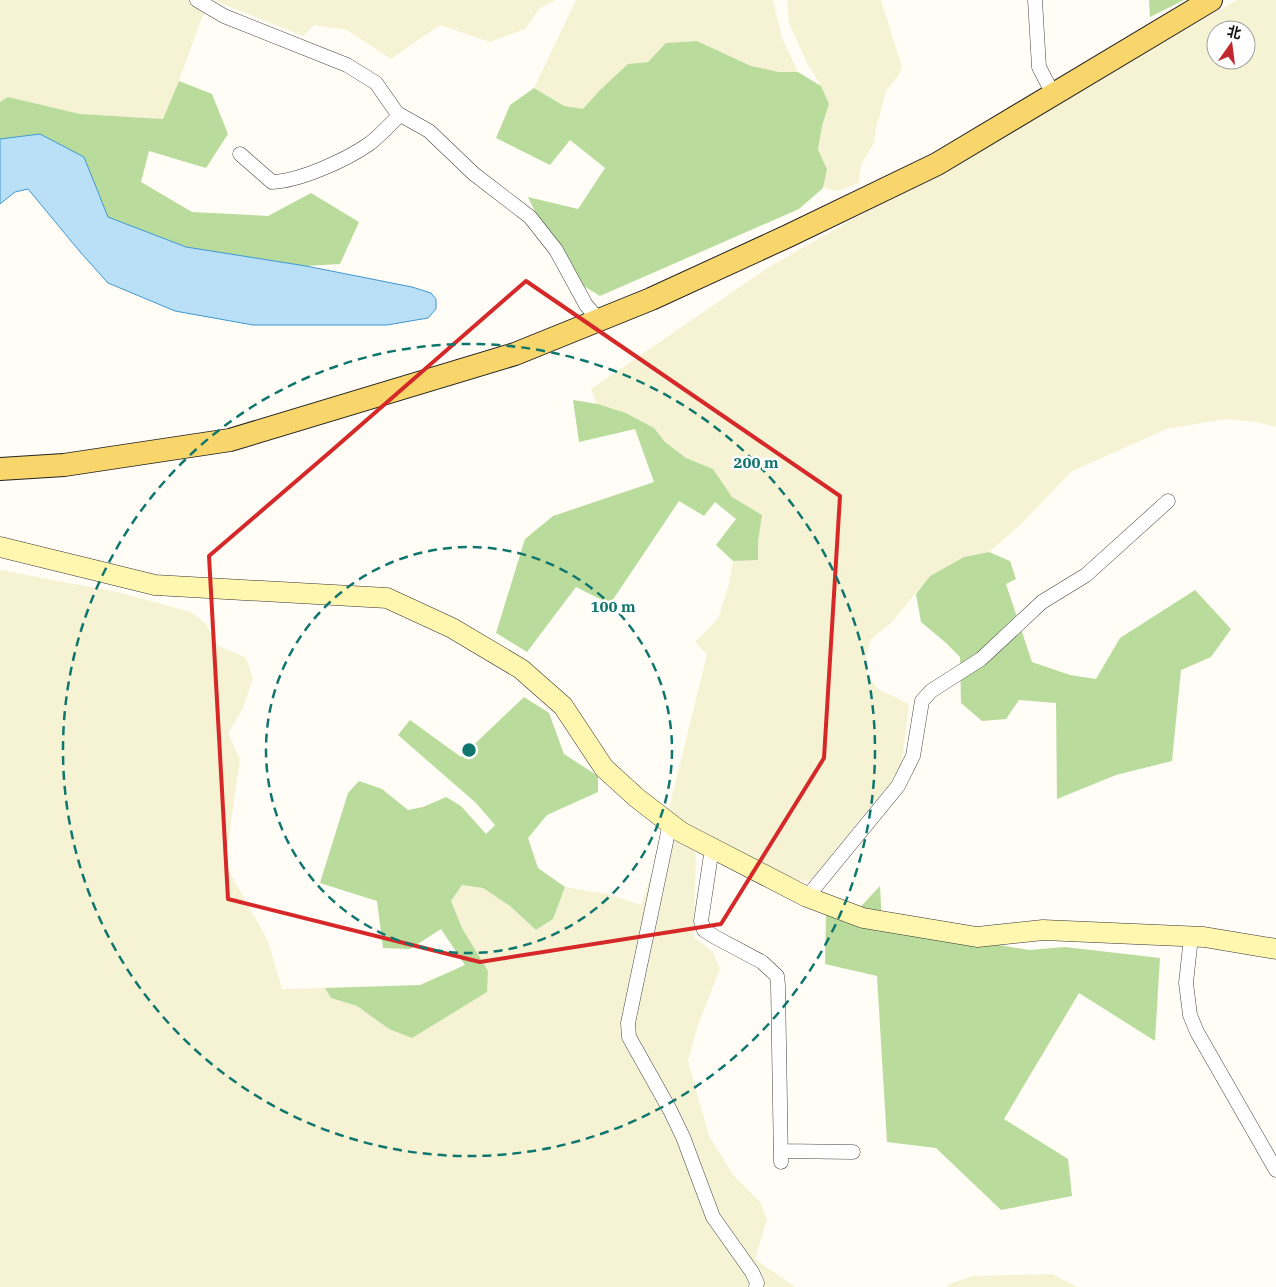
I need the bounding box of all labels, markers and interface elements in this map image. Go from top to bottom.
north arrow [1206,20,1256,70]
text: 北 [1225,22,1243,43]
text: 200 m [733,453,779,472]
text: 100 m [590,597,636,616]
centre of rings [460,741,478,759]

